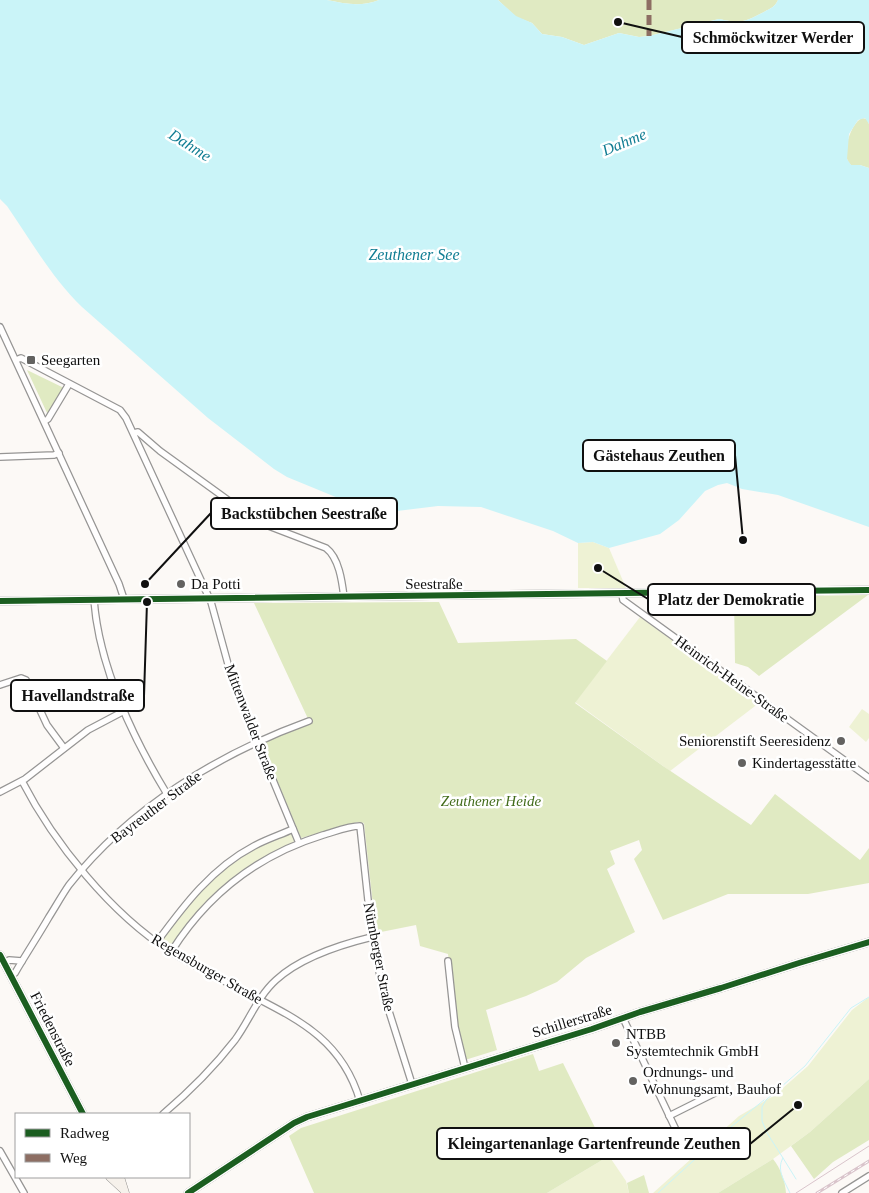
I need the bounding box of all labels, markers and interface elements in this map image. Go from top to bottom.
callout: Schmöckwitzer Werder [682,22,864,53]
text: Schmöckwitzer Werder [693,29,853,46]
water label: Dahme [165,125,214,164]
water label: Dahme [598,125,649,159]
water label: Zeuthener See [368,246,460,263]
place label: Seegarten [41,352,101,368]
marker: Seegarten [25,354,37,366]
callout: Gästehaus Zeuthen [583,440,735,471]
text: Gästehaus Zeuthen [593,447,725,464]
callout: Backstübchen Seestraße [211,498,397,529]
text: Backstübchen Seestraße [221,505,387,522]
place label: Da Potti [191,576,241,592]
street label: Seestraße [405,576,463,592]
marker: Da Potti [175,578,187,590]
callout: Platz der Demokratie [648,584,815,615]
text: Platz der Demokratie [658,591,804,608]
street label: Heinrich-Heine-Straße [672,632,792,726]
street label: Mittenwalder Straße [222,662,281,783]
callout: Havellandstraße [11,680,144,711]
text: Havellandstraße [22,687,134,704]
place label: Seniorenstift Seeresidenz [679,733,831,749]
marker: Seniorenstift Seeresidenz [835,735,847,747]
place label: Kindertagesstätte [752,755,856,771]
marker: Kindertagesstätte [736,757,748,769]
street label: Bayreuther Straße [108,768,204,846]
park label: Zeuthener Heide [441,793,542,809]
street label: Nürnberger Straße [361,901,398,1013]
street label: Regensburger Straße [149,931,265,1007]
street label: Friedenstraße [27,989,79,1069]
street label: Schillerstraße [530,1001,614,1041]
place label: NTBB Systemtechnik GmbH [626,1026,759,1059]
marker: NTBB Systemtechnik GmbH [610,1037,622,1049]
place label: Ordnungs- und Wohnungsamt, Bauhof [643,1064,781,1097]
marker: Ordnungs- und Wohnungsamt, Bauhof [627,1075,639,1087]
legend [15,1113,190,1178]
text: Radweg [60,1125,110,1141]
callout: Kleingartenanlage Gartenfreunde Zeuthen [437,1128,750,1159]
text: Kleingartenanlage Gartenfreunde Zeuthen [447,1135,741,1153]
text: Weg [60,1150,88,1166]

